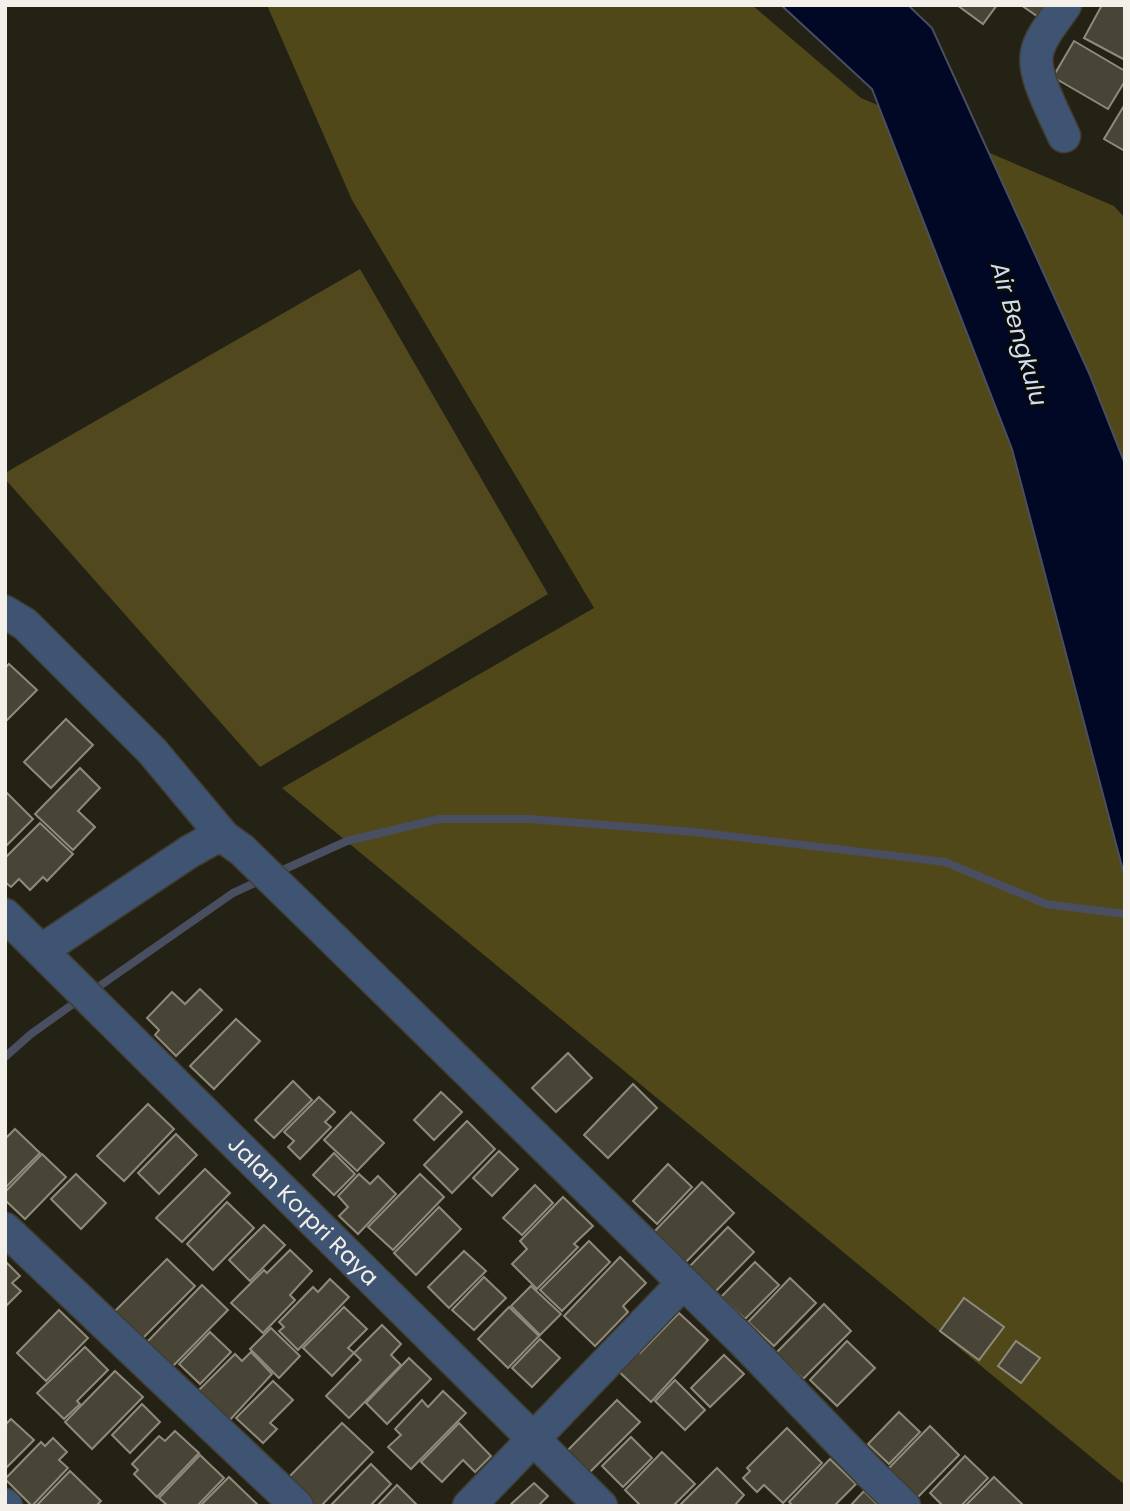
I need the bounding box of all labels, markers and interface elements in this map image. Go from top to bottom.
water label: Air Bengkulu [983,257,1056,410]
street label: Jalan Korpri Raya [221,1129,386,1293]

